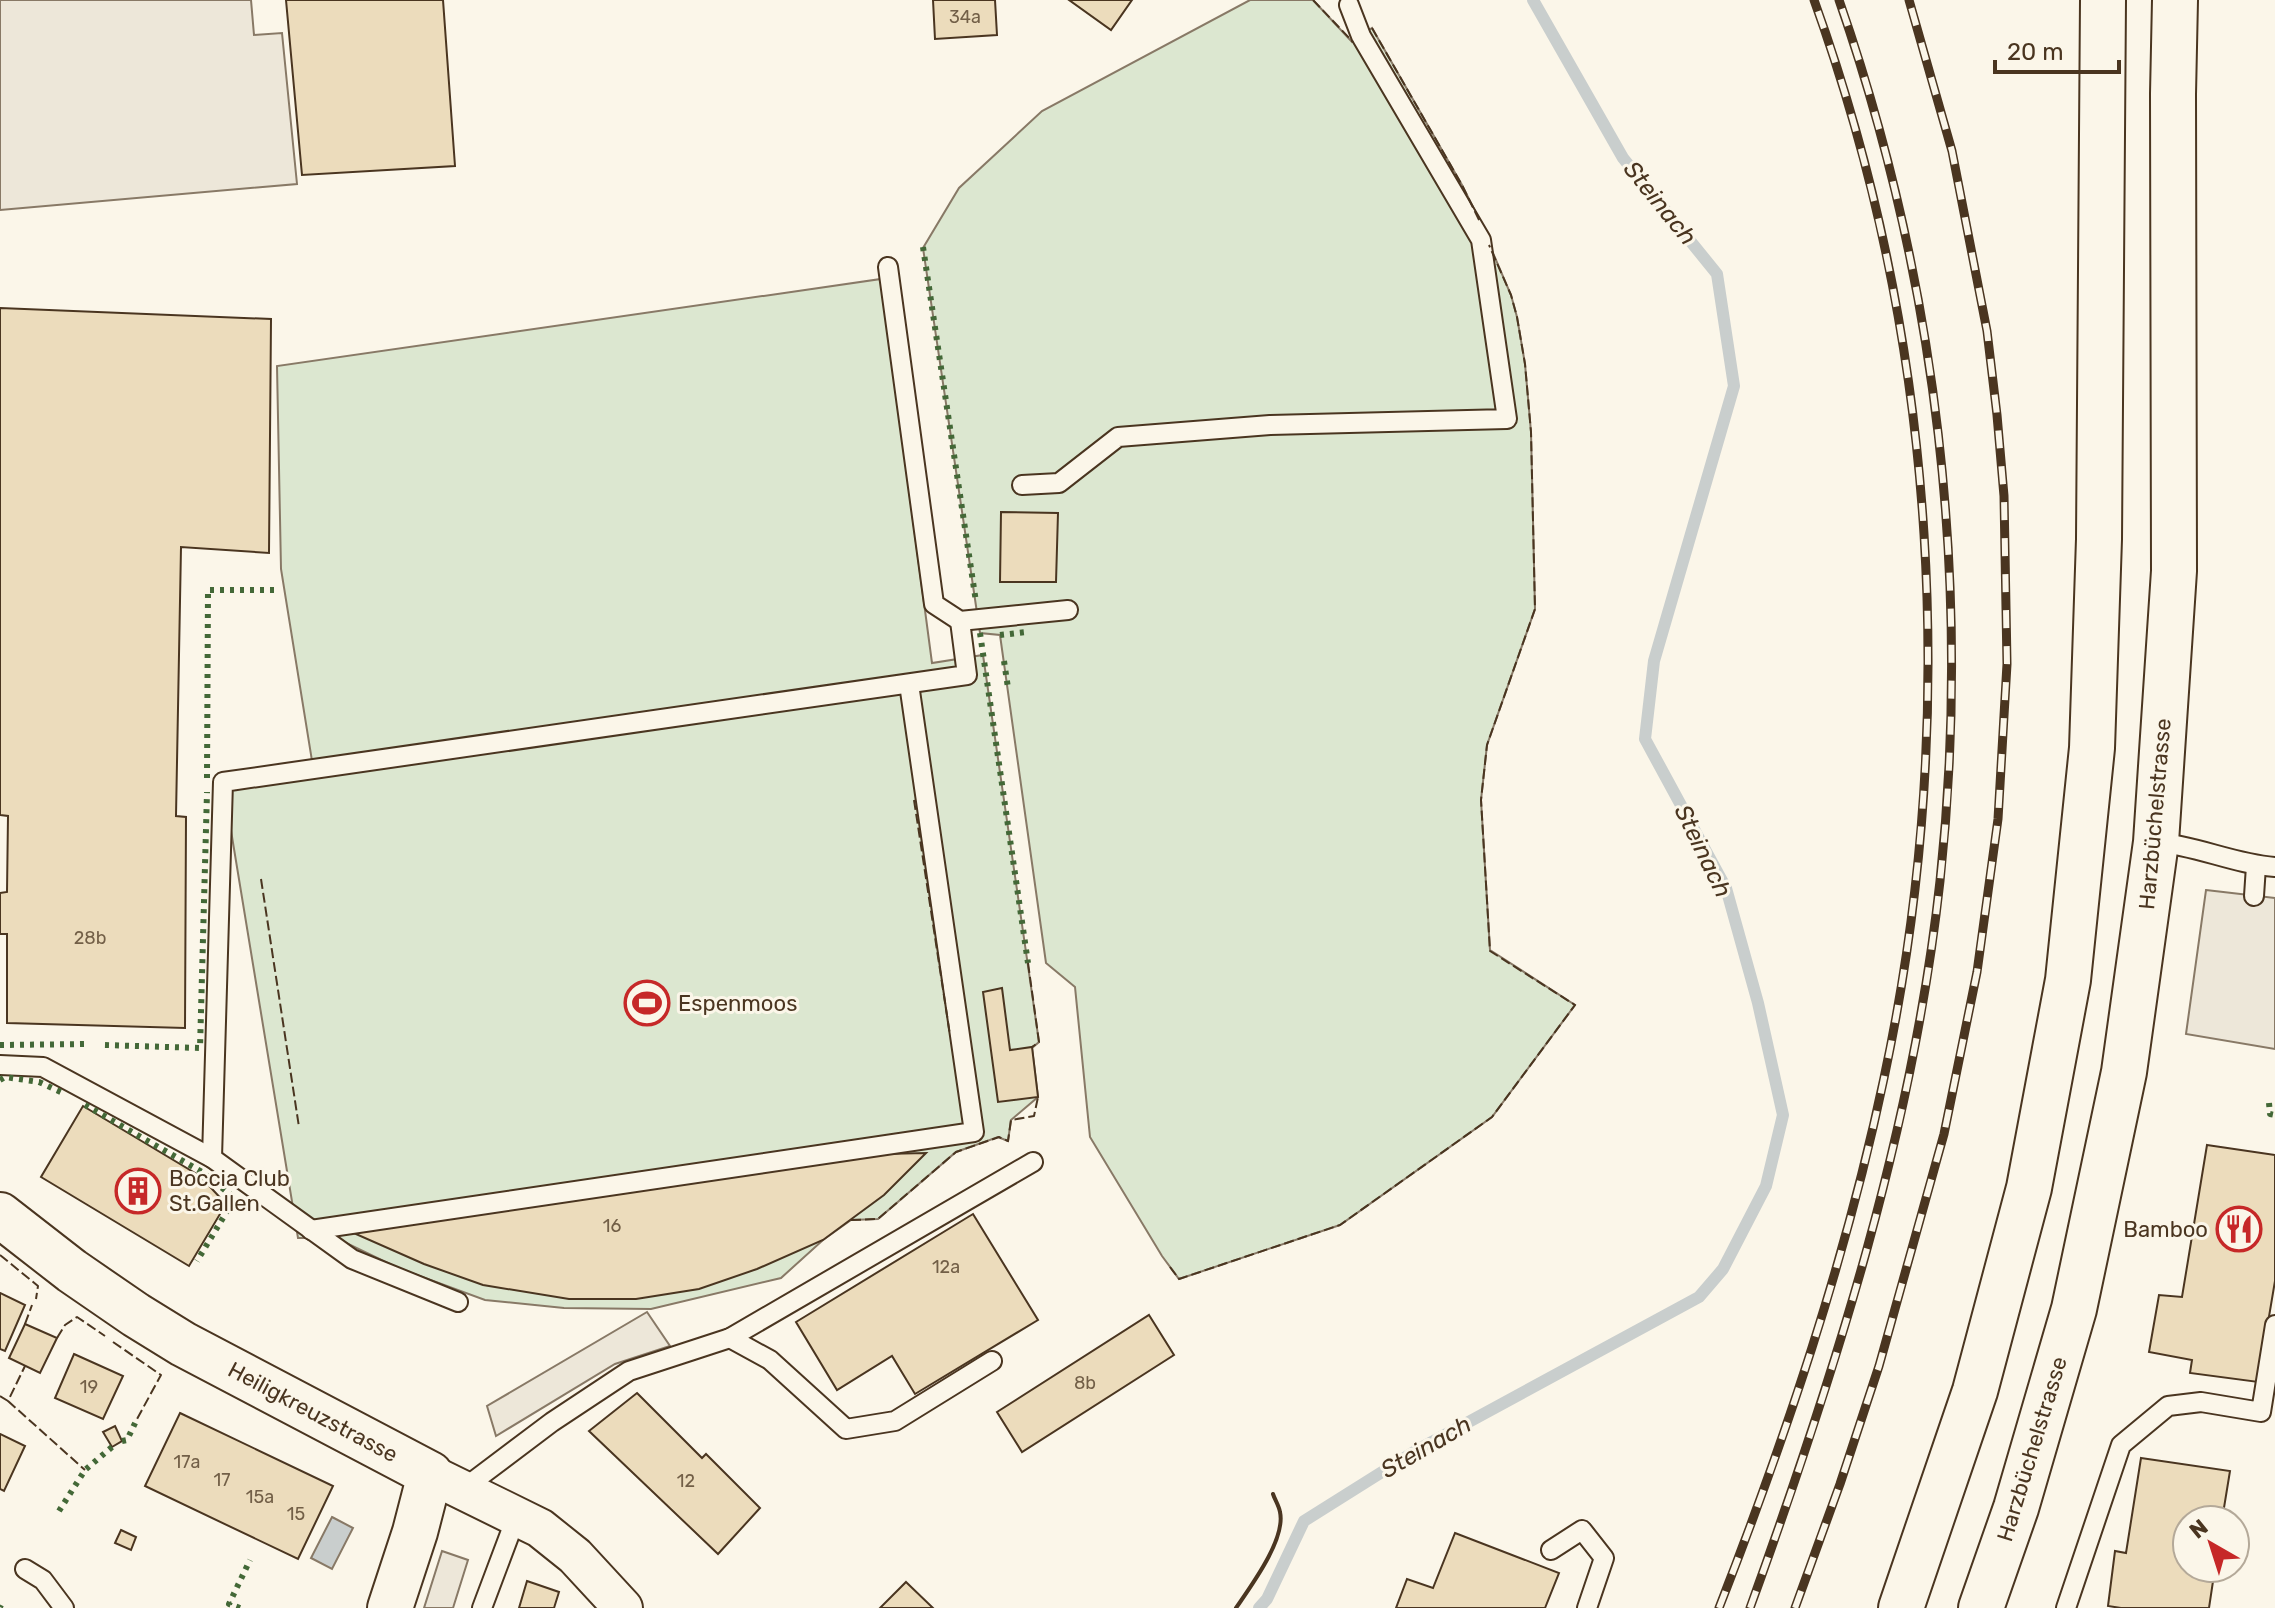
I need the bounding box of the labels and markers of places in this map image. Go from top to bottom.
sports icon: Espenmoos [623,979,671,1027]
place label: Espenmoos [678,990,797,1017]
place label: Boccia Club St.Gallen [169,1165,290,1217]
building icon: Boccia Club St.Gallen [114,1167,162,1215]
restaurant icon: Bamboo [2215,1205,2263,1253]
place label: Bamboo [2123,1216,2208,1243]

